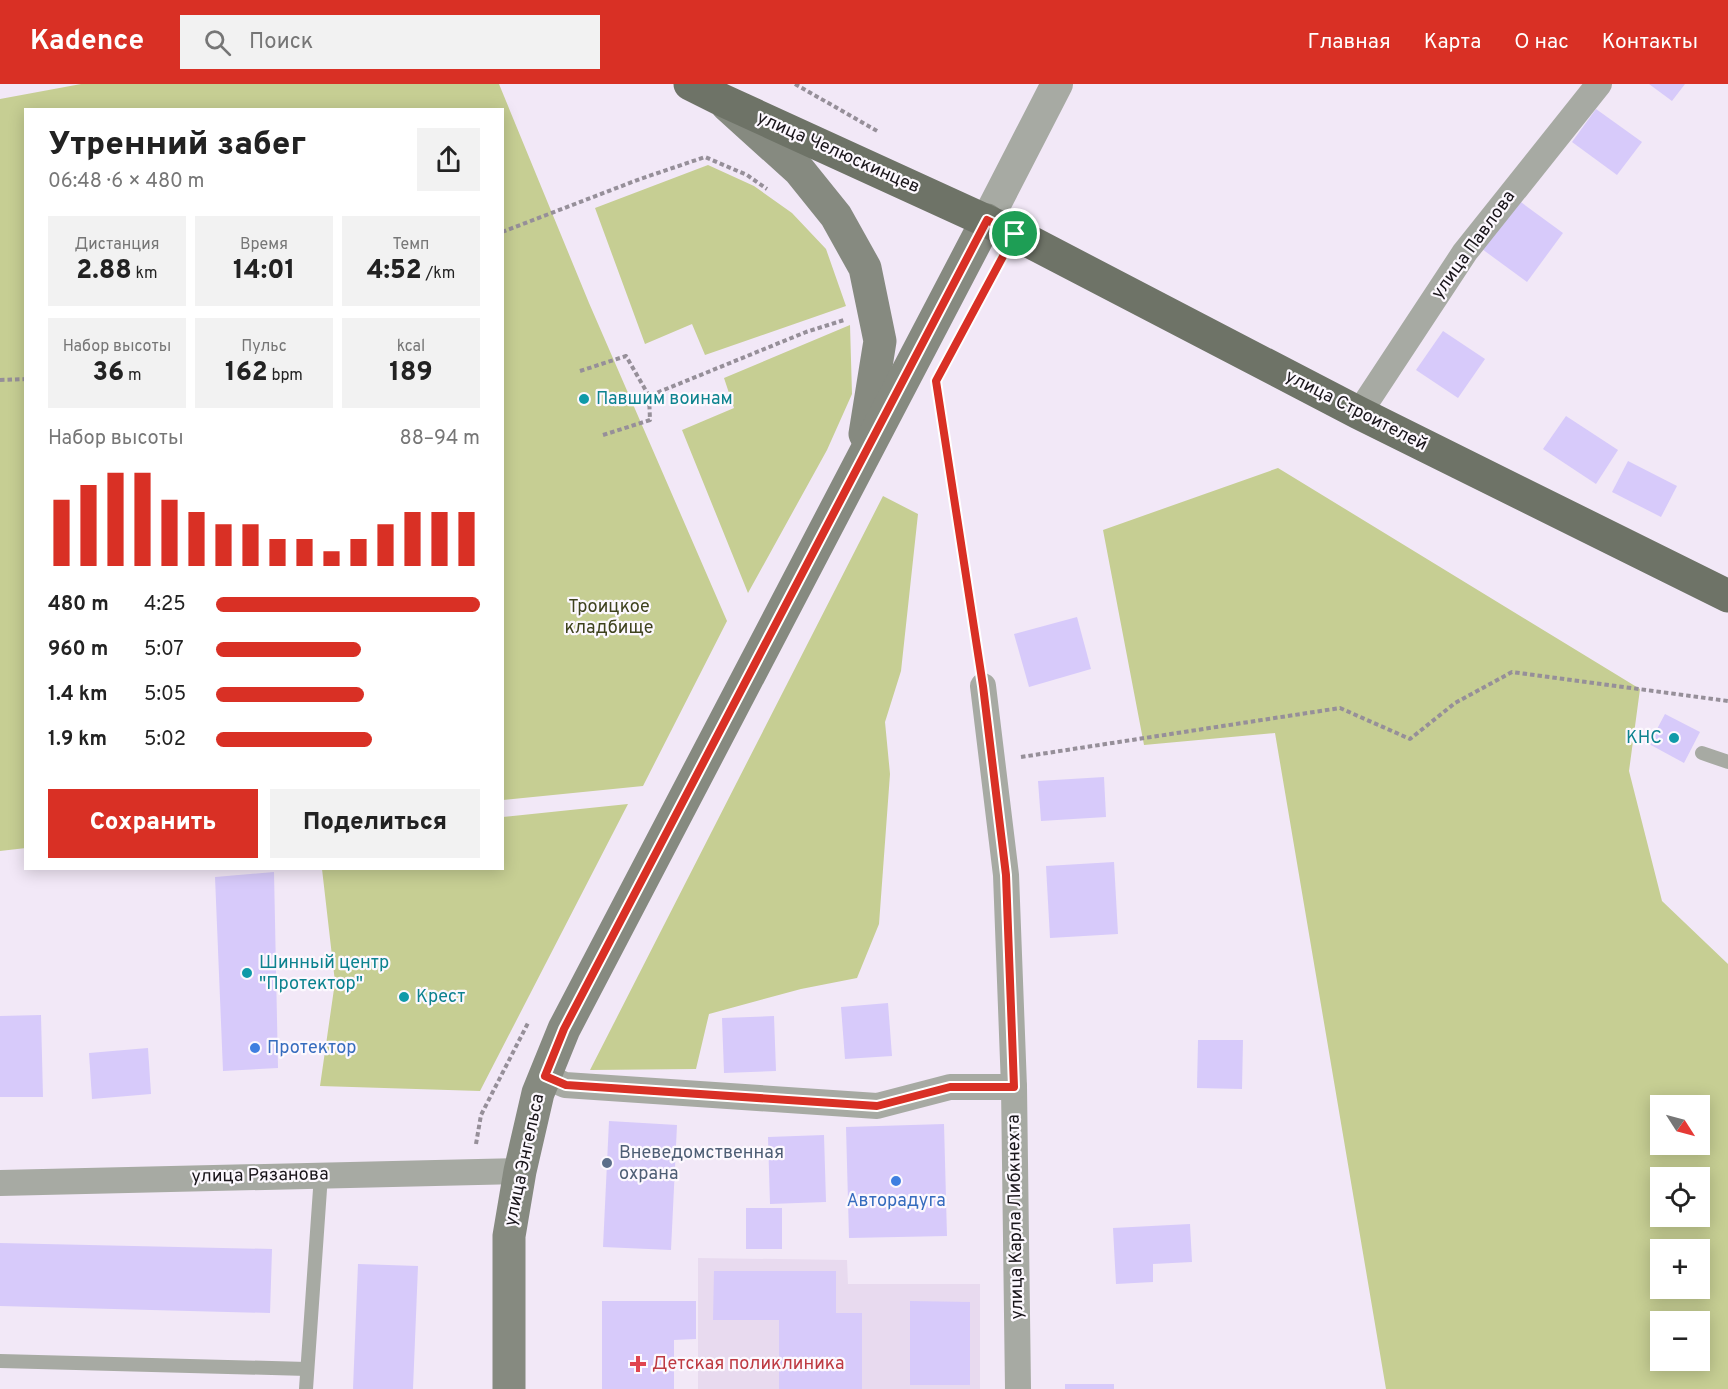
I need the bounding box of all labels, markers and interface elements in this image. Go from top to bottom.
search box [180,15,600,69]
text: Kadence [30,24,144,60]
icon: search [201,26,234,59]
text: Поиск [249,29,313,56]
text: Главная [1307,29,1391,56]
text: Карта [1424,29,1481,56]
text: О нас [1514,29,1569,56]
text: Контакты [1602,29,1698,56]
street label: улица Челюскинцев [753,107,923,199]
text: Утренний забег [48,125,306,167]
button: share [417,128,480,191]
text: 06:48 · 6 × 480 m [48,169,204,195]
street label: улица Павлова [1427,186,1521,304]
pin [989,208,1040,259]
icon: arrive [998,217,1031,250]
text: Дистанция [74,235,160,255]
text: Время [240,235,288,255]
text: Темп [393,235,429,255]
text: 2.88 [76,255,132,288]
text: 14:01 [233,255,295,288]
text: 4:52 [367,255,422,288]
text: km [132,264,158,284]
text: /km [422,264,455,284]
text: Набор высоты [63,337,171,357]
text: Пульс [241,337,287,357]
text: kcal [397,337,425,357]
text: 36 [92,357,124,390]
text: 162 [225,357,268,390]
text: 189 [389,357,433,390]
street label: улица Строителей [1281,365,1431,457]
text: m [124,366,142,386]
text: bpm [268,366,303,386]
place label: Павшим воинам [596,388,733,411]
marker: Павшим воинам [577,392,591,406]
text: Набор высоты [48,426,184,452]
text: 88–94 m [399,426,480,452]
text: 480 m [48,592,109,618]
text: 4:25 [144,592,186,618]
park label: Троицкое кладбище [564,596,654,640]
text: 960 m [48,637,108,663]
text: 5:07 [144,637,184,663]
text: 1.4 km [48,682,108,708]
text: 5:05 [144,682,186,708]
text: 1.9 km [48,727,107,753]
text: 5:02 [144,727,186,753]
place label: КНС [1626,727,1662,750]
marker: КНС [1667,731,1681,745]
button: Сохранить [48,789,258,858]
button: Поделиться [270,789,480,858]
place label: Шинный центр "Протектор" [259,952,389,996]
marker: Шинный центр "Протектор" [240,966,254,980]
place label: Крест [416,986,465,1009]
marker: Крест [397,990,411,1004]
place label: Протектор [267,1037,357,1060]
marker: Протектор [248,1041,262,1055]
street label: улица Энгельса [500,1092,550,1228]
north arrow [1650,1095,1710,1155]
map controls [1650,1095,1710,1371]
street label: улица Карла Либкнехта [1003,1114,1029,1320]
place label: Вневедомственная охрана [619,1142,784,1186]
marker: Вневедомственная охрана [600,1156,614,1170]
street label: улица Рязанова [191,1163,329,1189]
button: locate [1650,1167,1710,1227]
marker: Авторадуга [889,1174,903,1188]
place label: Авторадуга [846,1190,946,1213]
button: + [1650,1239,1710,1299]
button: − [1650,1311,1710,1371]
place label: Детская поликлиника [652,1353,845,1376]
marker: Детская поликлиника [629,1355,647,1373]

